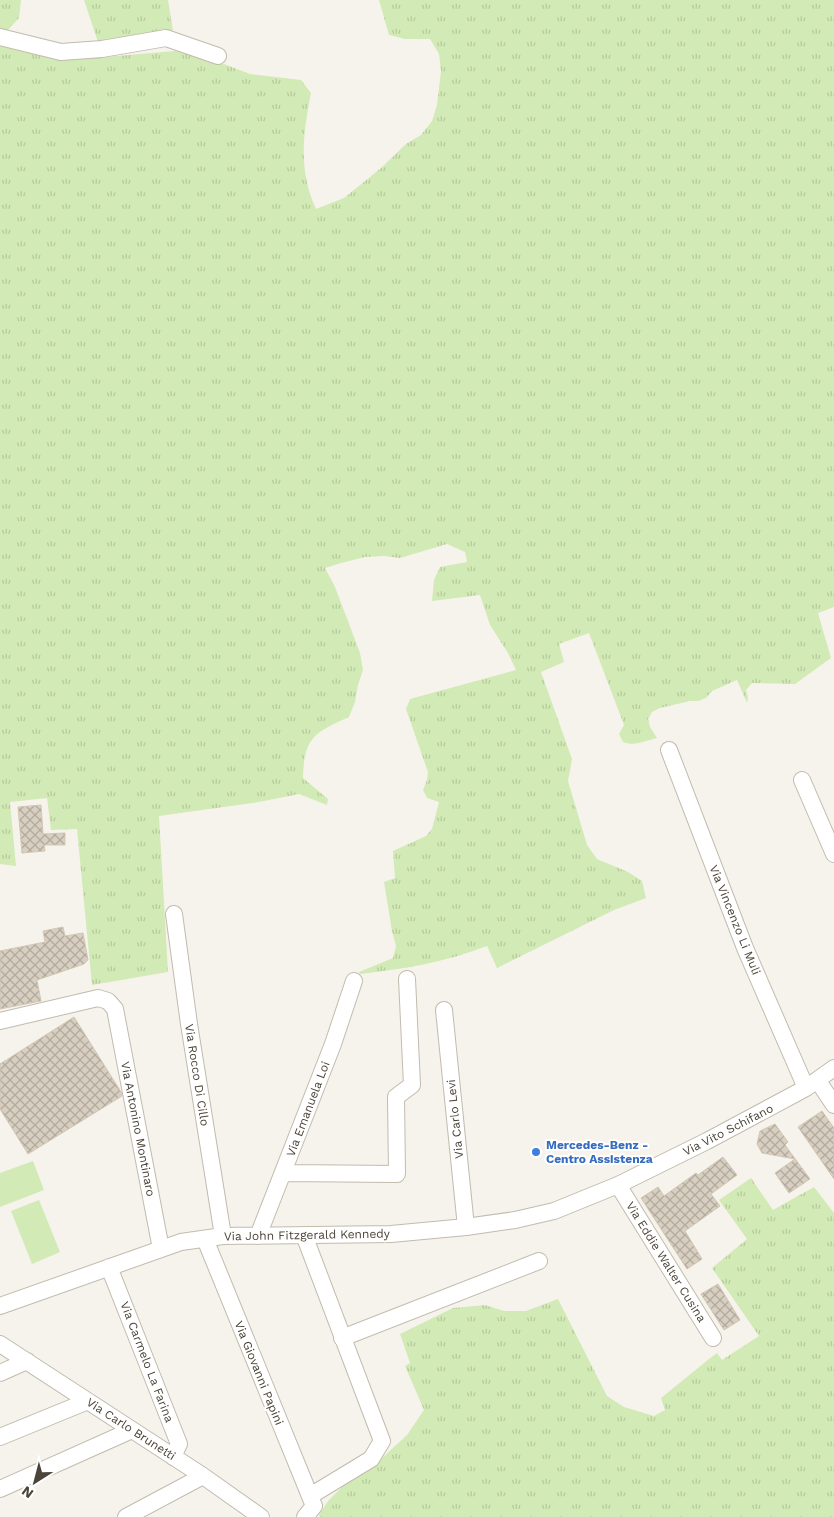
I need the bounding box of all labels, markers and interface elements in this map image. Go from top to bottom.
street label: Via Vincenzo Li Muli [707,863,763,977]
street label: Via Rocco Di Cillo [182,1023,212,1127]
street label: Via Emanuela Loi [283,1059,333,1159]
street label: Via Antonino Montinaro [118,1060,158,1198]
street label: Via Carlo Levi [444,1079,466,1159]
street label: Via Vito Schifano [681,1101,775,1159]
place label: Mercedes-Benz - Centro Assistenza [546,1138,653,1166]
marker: Mercedes-Benz - Centro Assistenza [530,1146,542,1158]
street label: Via Eddie Walter Cusina [623,1199,709,1325]
street label: Via John Fitzgerald Kennedy [224,1227,391,1243]
street label: Via Carmelo La Farina [117,1300,177,1425]
street label: Via Giovanni Papini [232,1319,286,1427]
street label: Via Carlo Brunetti [84,1395,178,1463]
north arrow [10,1457,60,1507]
text: N [18,1483,36,1502]

